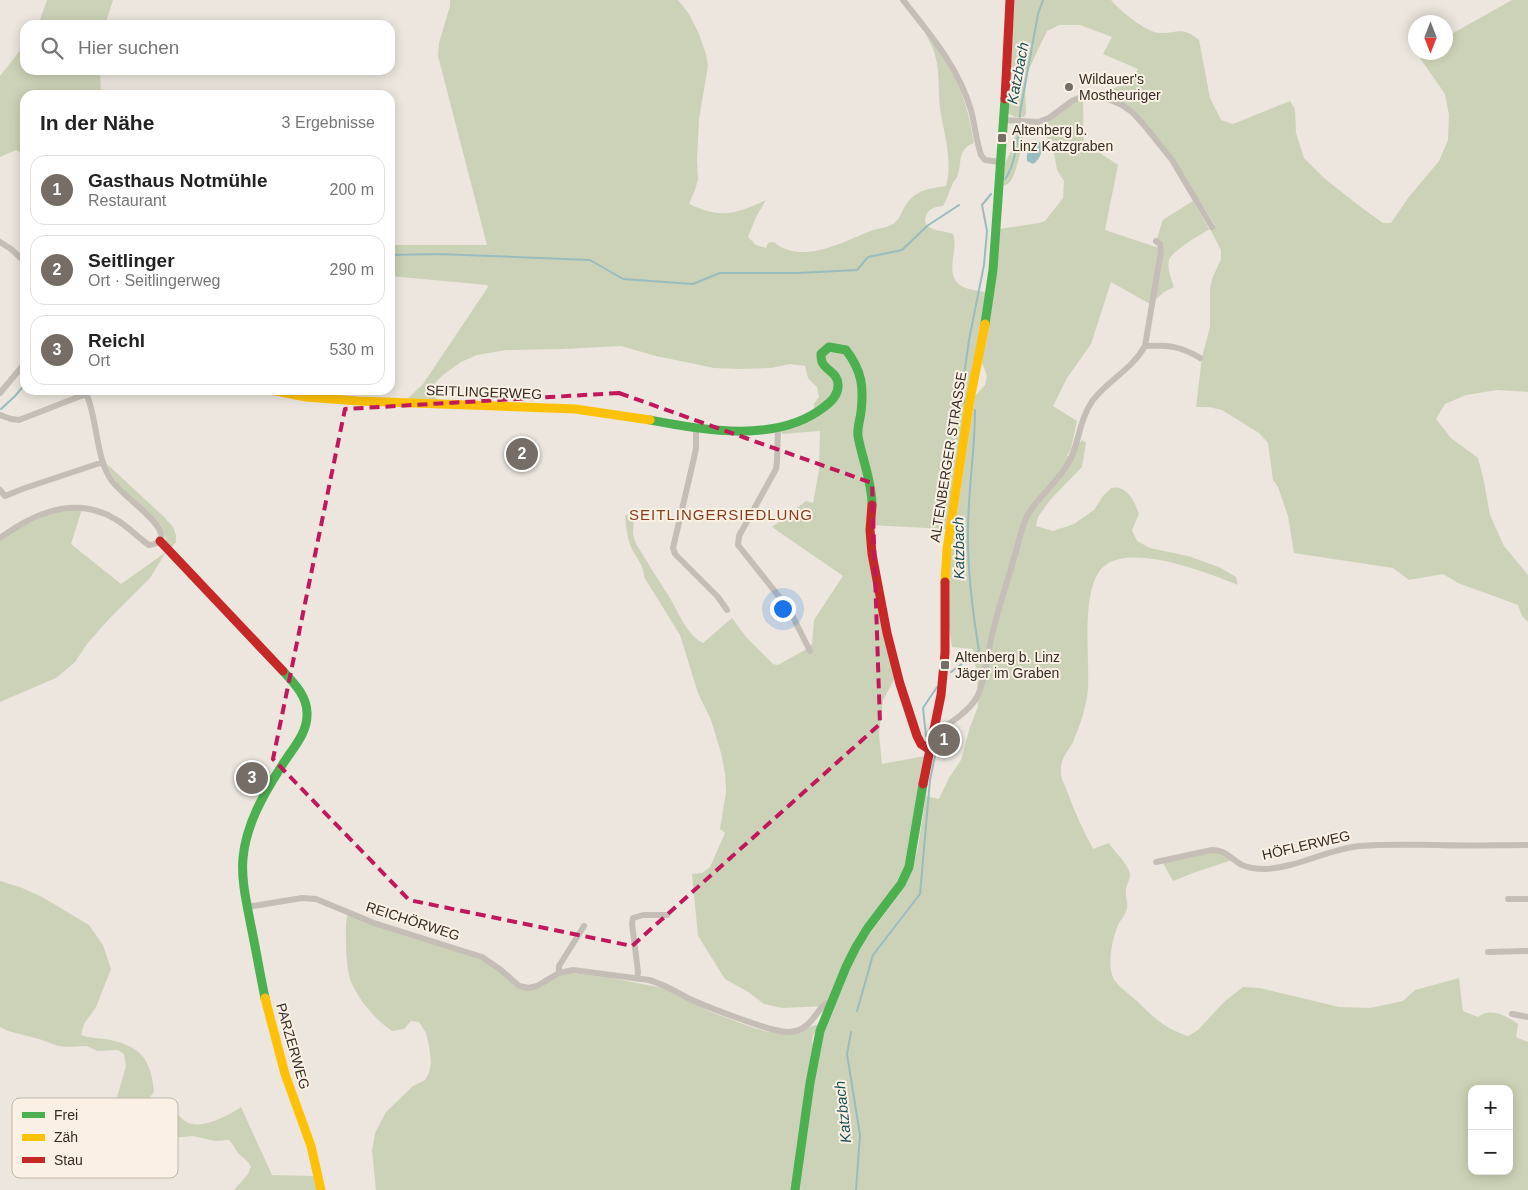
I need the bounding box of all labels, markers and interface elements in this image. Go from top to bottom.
north arrow [1408,15,1453,60]
search box [20,20,395,75]
icon: search [38,34,66,62]
text: Hier suchen [78,37,179,58]
water label: Katzbach [1003,41,1032,105]
place label: Wildauer's Mostheuriger [1079,71,1161,103]
marker: Wildauer's Mostheuriger [1063,81,1075,93]
text: In der Nähe [40,111,154,134]
text: 3 Ergebnisse [282,114,375,131]
place label: Altenberg b. Linz Katzgraben [1012,122,1113,154]
marker: Altenberg b. Linz Katzgraben [996,132,1008,144]
text: Gasthaus Notmühle [88,170,267,191]
text: 1 [53,181,61,198]
text: 200 m [330,181,374,198]
text: Restaurant [88,192,166,209]
text: Seitlinger [88,250,175,271]
text: 2 [53,261,61,278]
text: 290 m [330,261,374,278]
text: Ort · Seitlingerweg [88,272,221,289]
text: Reichl [88,330,145,351]
text: 3 [53,341,61,358]
text: 530 m [330,341,374,358]
text: Ort [88,352,110,369]
street label: ALTENBERGER STRASSE [927,371,969,543]
street label: SEITLINGERWEG [426,382,542,402]
pin: 2 [506,435,538,473]
district label: SEITLINGERSIEDLUNG [629,506,813,523]
water label: Katzbach [949,517,968,579]
your location [770,596,796,622]
place label: Altenberg b. Linz Jäger im Graben [955,649,1060,681]
marker: Altenberg b. Linz Jäger im Graben [939,659,951,671]
pin: 1 [928,721,960,759]
pin: 3 [236,759,268,797]
street label: HÖFLERWEG [1260,826,1352,863]
street label: REICHÖRWEG [364,897,462,944]
street label: PARZERWEG [273,1001,313,1091]
water label: Katzbach [831,1080,854,1144]
map controls [1468,1085,1513,1175]
button: + [1468,1085,1513,1130]
legend [12,1098,178,1178]
text: Frei [54,1107,78,1123]
text: Zäh [54,1129,78,1145]
button: − [1468,1130,1513,1175]
text: Stau [54,1152,83,1168]

